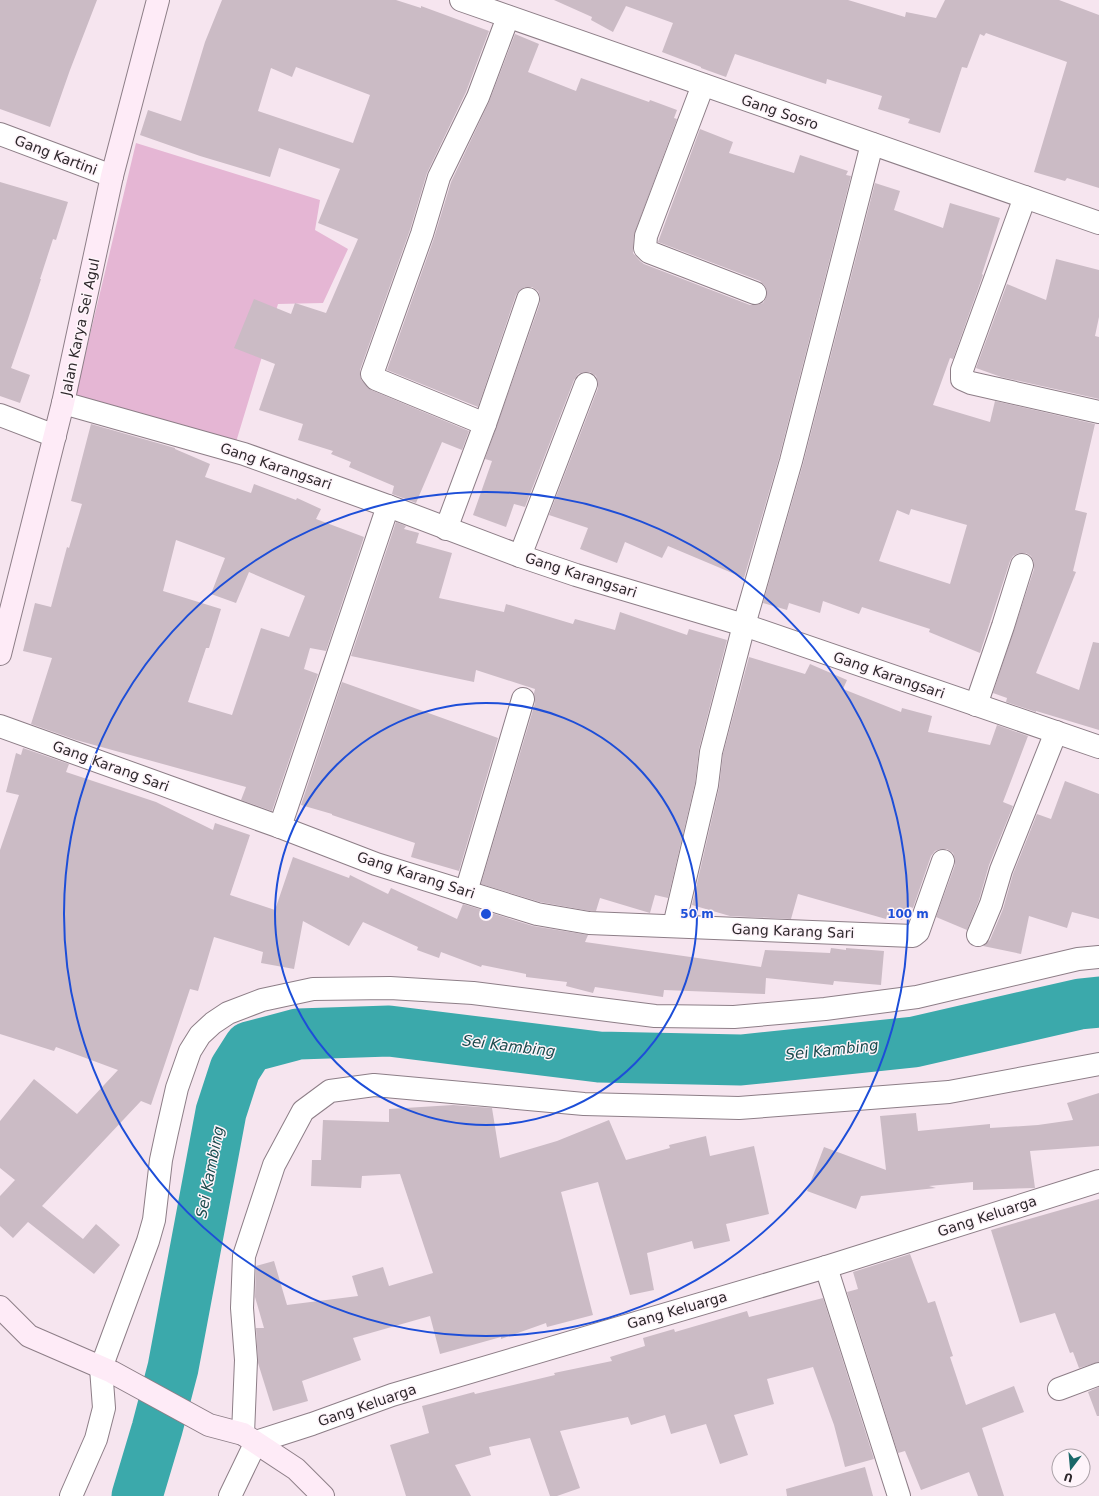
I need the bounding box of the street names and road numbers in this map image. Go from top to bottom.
street label: Gang Sosro [739,91,821,133]
street label: Gang Kartini [12,132,100,178]
street label: Jalan Karya Sei Agul [57,257,102,398]
street label: Gang Karangsari [218,439,334,493]
street label: Gang Karangsari [523,549,639,601]
street label: Gang Karangsari [831,648,947,702]
street label: Gang Karang Sari [51,737,171,795]
street label: Gang Karang Sari [355,848,477,902]
street label: Gang Karang Sari [731,921,855,941]
street label: Gang Keluarga [936,1192,1038,1240]
street label: Gang Keluarga [625,1288,729,1332]
street label: Gang Keluarga [316,1381,418,1429]

